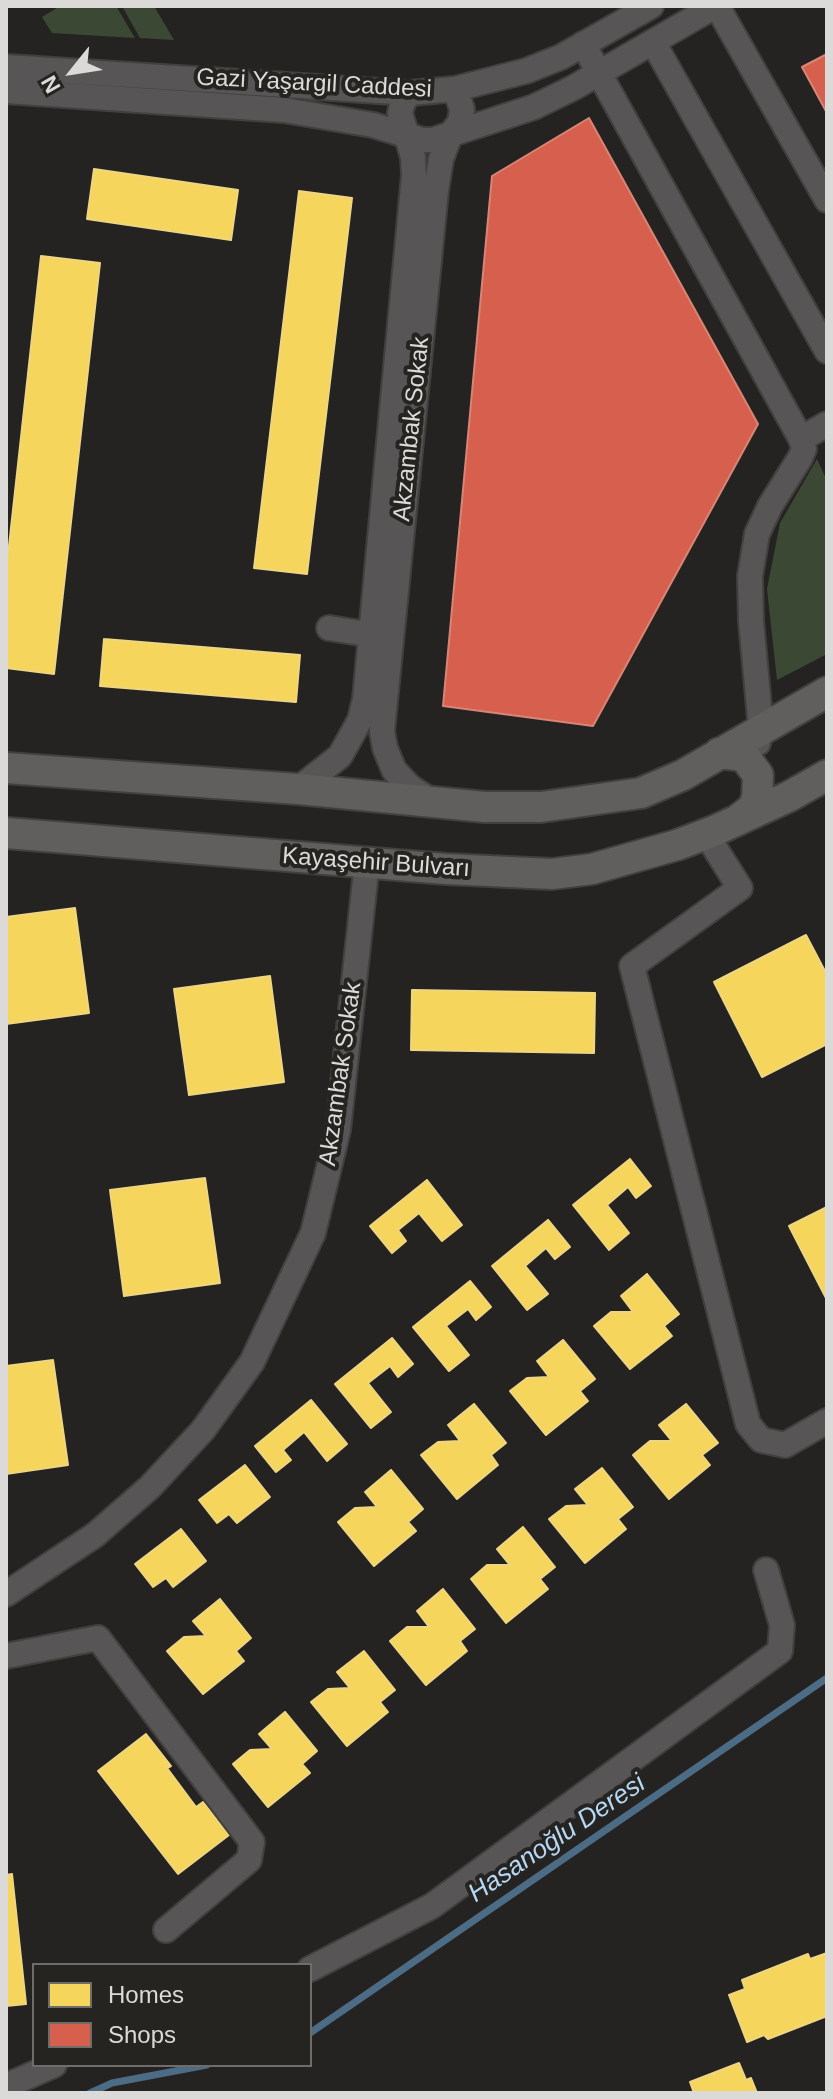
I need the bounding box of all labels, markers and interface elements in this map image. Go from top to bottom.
north arrow [32,32,112,112]
street label: Gazi Yaşargil Caddesi [196,63,432,105]
text: N [36,71,66,97]
street label: Akzambak Sokak [388,335,436,523]
street label: Kayaşehir Bulvarı [281,842,471,884]
street label: Akzambak Sokak [314,980,368,1168]
water label: Hasanoğlu Deresi [463,1768,651,1910]
legend [32,1963,312,2067]
text: Homes [108,1981,184,2008]
text: Shops [108,2021,176,2048]

